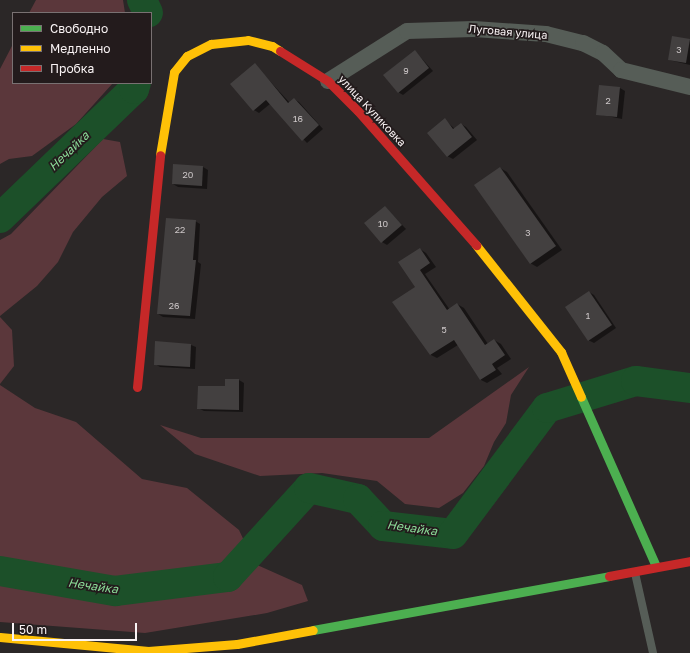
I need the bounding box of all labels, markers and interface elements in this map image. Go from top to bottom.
legend [12,12,152,84]
text: Свободно [50,21,108,36]
street label: Луговая улица [468,22,548,42]
text: Медленно [50,41,110,56]
house number: 3 [676,45,682,55]
text: Пробка [50,61,94,76]
house number: 9 [403,66,409,76]
street label: улица Куликовка [336,73,408,149]
house number: 2 [605,96,611,106]
house number: 16 [293,114,303,124]
water label: Нечайка [46,128,92,174]
house number: 20 [183,170,193,180]
house number: 10 [378,219,388,229]
house number: 22 [175,225,185,235]
house number: 3 [525,228,531,238]
house number: 26 [169,301,179,311]
house number: 1 [586,311,590,321]
house number: 5 [441,325,447,335]
water label: Нечайка [386,517,438,539]
water label: Нечайка [67,575,119,597]
scale bar [14,615,139,641]
text: 50 m [19,622,47,637]

